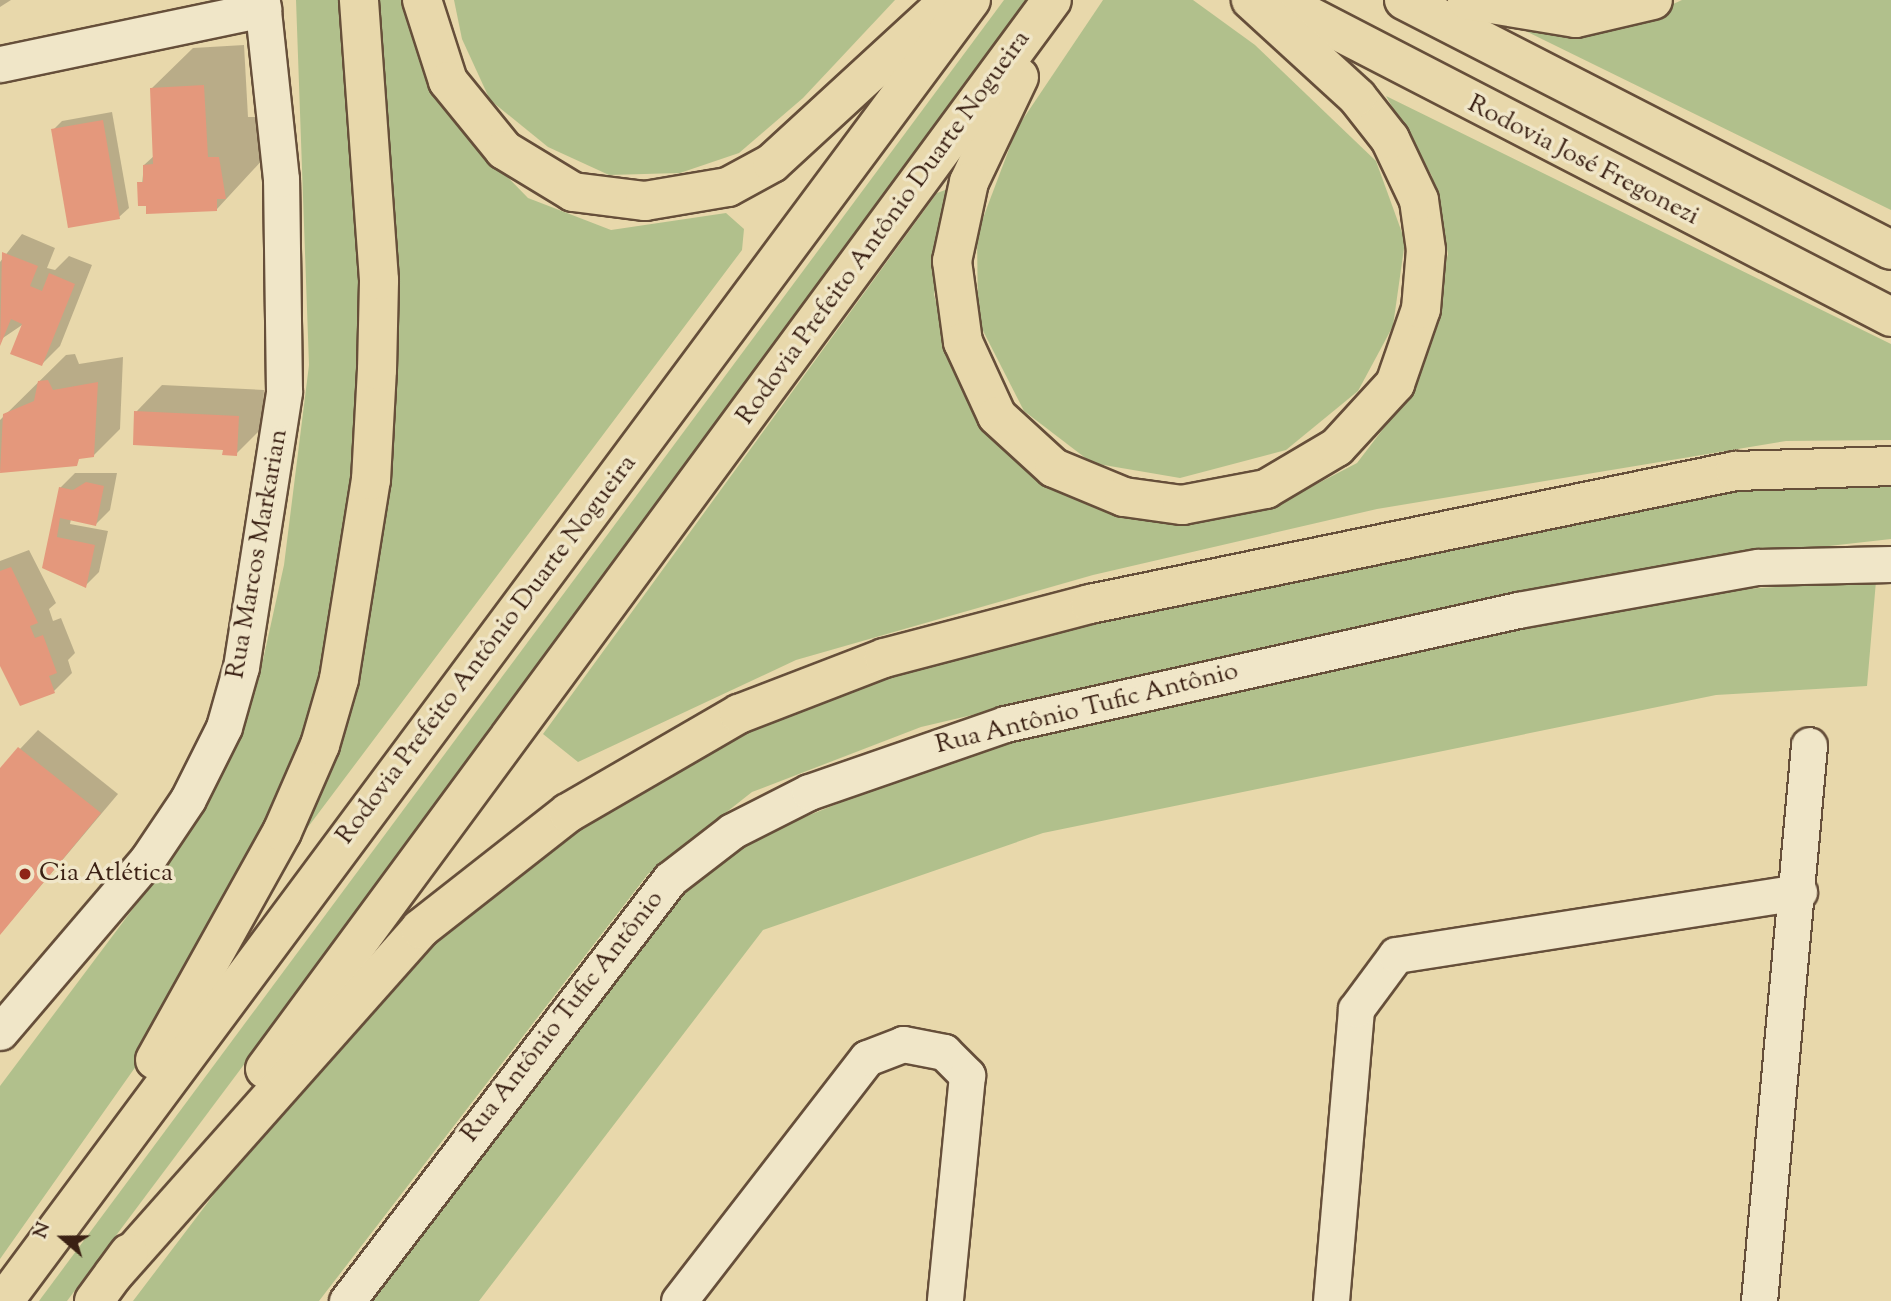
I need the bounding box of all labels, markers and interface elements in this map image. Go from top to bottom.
street label: Rodovia Prefeito Antônio Duarte Nogueira [730,25,1038,431]
street label: Rodovia José Fregonezi [1462,89,1704,233]
street label: Rua Marcos Markarian [221,427,295,681]
street label: Rodovia Prefeito Antônio Duarte Nogueira [330,449,644,851]
street label: Rua Antônio Tufic Antônio [933,656,1241,762]
place label: Cia Atlética [39,858,173,890]
marker: Cia Atlética [17,866,33,882]
street label: Rua Antônio Tufic Antônio [455,885,671,1149]
north arrow [28,1203,98,1273]
text: N [28,1219,58,1242]

